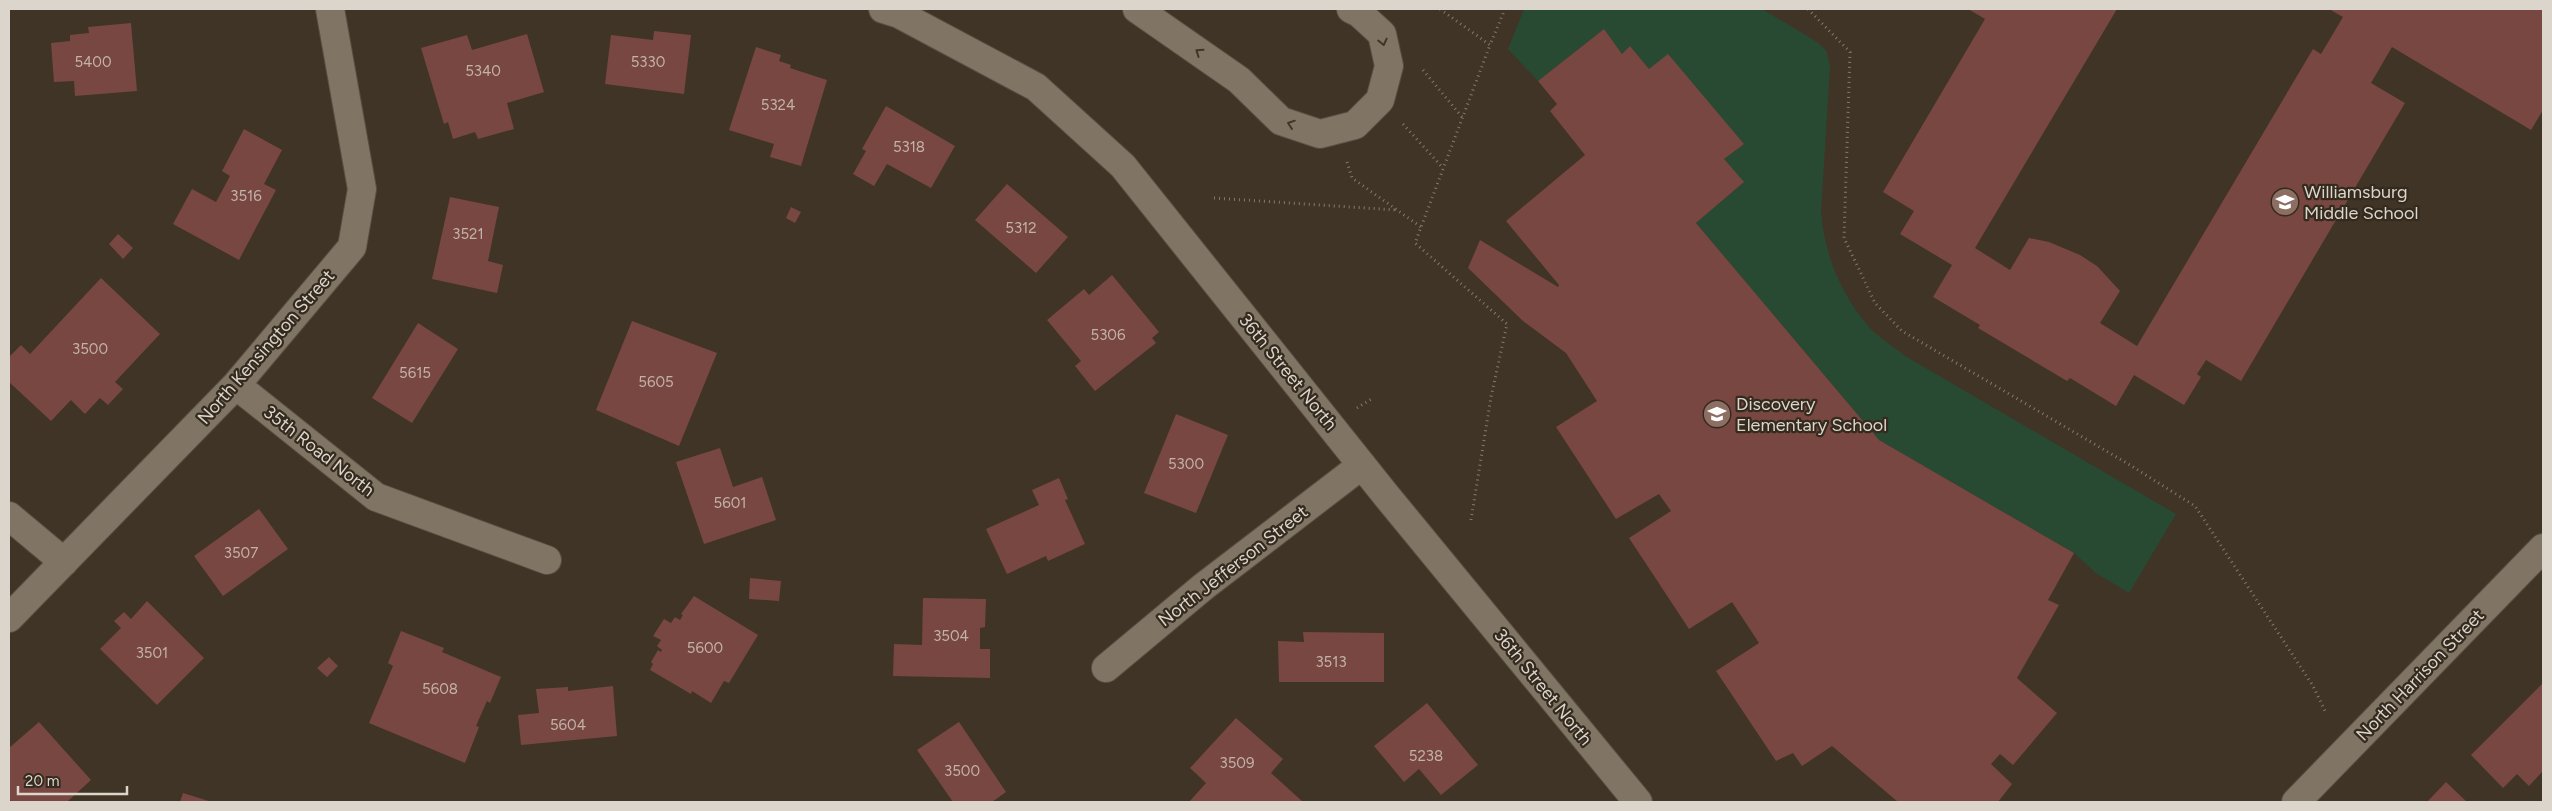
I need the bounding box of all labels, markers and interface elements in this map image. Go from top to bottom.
one-way arrow [1377,38,1388,47]
one-way arrow [1195,49,1205,58]
house number: 5400 [74,53,112,71]
house number: 5330 [631,53,665,71]
house number: 5340 [465,62,501,80]
house number: 5324 [761,96,795,114]
one-way arrow [1287,120,1295,130]
house number: 5318 [893,138,925,156]
place label: Williamsburg Middle School [2304,181,2418,224]
house number: 3516 [230,187,262,205]
school or university icon: Williamsburg Middle School [2270,187,2300,217]
house number: 5312 [1005,219,1037,237]
house number: 3521 [452,225,484,243]
street label: North Kensington Street [193,265,339,429]
street label: 36th Street North [1234,309,1342,435]
house number: 5306 [1091,326,1126,344]
house number: 3500 [72,340,108,358]
house number: 5615 [399,364,431,382]
house number: 5605 [638,373,674,391]
place label: Discovery Elementary School [1736,393,1887,436]
school or university icon: Discovery Elementary School [1702,399,1732,429]
street label: 35th Road North [259,401,379,501]
house number: 5300 [1168,455,1204,473]
house number: 5601 [714,494,746,512]
street label: North Jefferson Street [1154,501,1312,631]
house number: 3507 [224,544,258,562]
street label: North Harrison Street [2351,604,2489,745]
street label: 36th Street North [1489,624,1597,750]
house number: 3504 [933,627,969,645]
house number: 5600 [687,639,723,657]
house number: 3501 [136,644,168,662]
house number: 3513 [1315,653,1347,671]
house number: 5608 [422,680,458,698]
house number: 5604 [550,716,586,734]
house number: 5238 [1409,747,1443,765]
house number: 3509 [1220,754,1254,772]
house number: 3500 [944,762,980,780]
scale bar [18,764,126,796]
text: 20 m [25,772,59,790]

